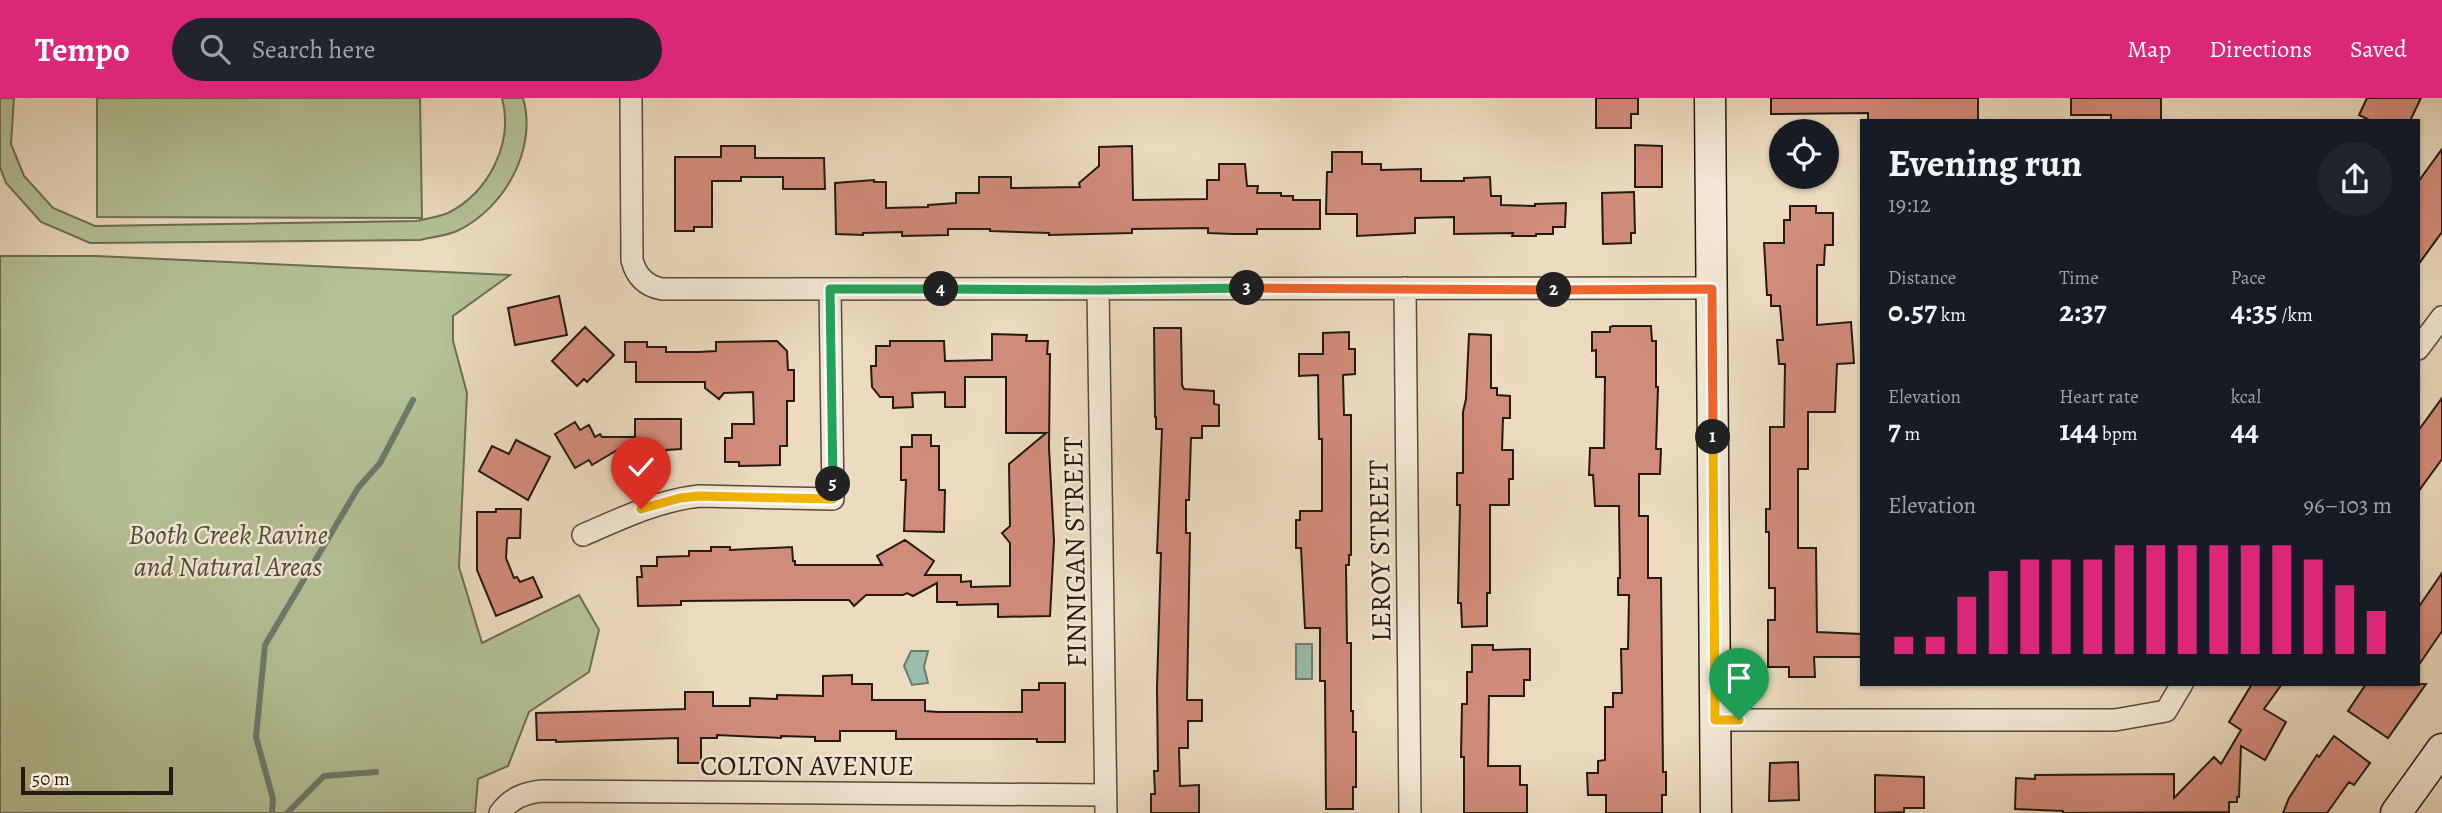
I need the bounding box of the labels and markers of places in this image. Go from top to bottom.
pin: 3 [1230,270,1264,306]
pin: 4 [923,272,958,306]
pin: 2 [1536,272,1572,308]
pin: 1 [1696,420,1730,454]
pin [611,437,671,509]
pin: 5 [816,466,850,502]
pin [1709,648,1769,720]

